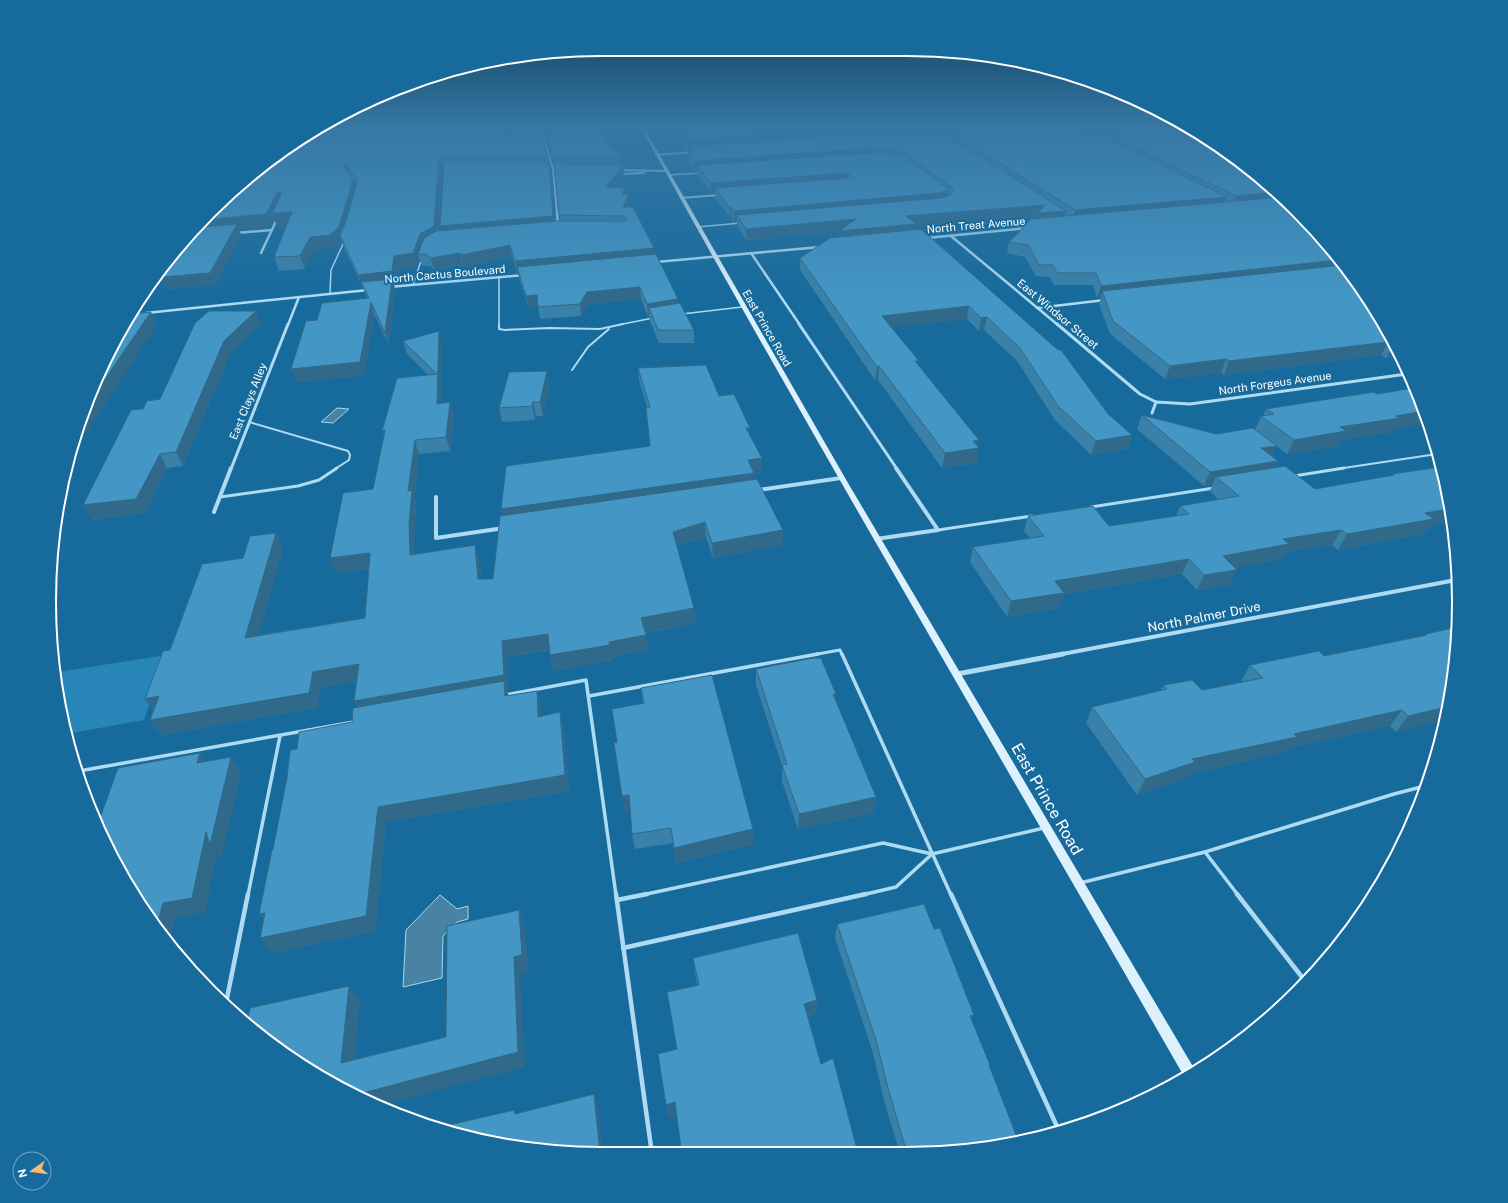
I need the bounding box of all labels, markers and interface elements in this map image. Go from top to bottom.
street label: North Treat Avenue [926,215,1026,235]
street label: North Cactus Boulevard [384,263,506,285]
street label: East Windsor Street [1015,277,1101,351]
street label: East Prince Road [740,288,794,368]
street label: East Clays Alley [227,361,269,441]
street label: North Forgeus Avenue [1218,369,1332,397]
street label: North Palmer Drive [1146,599,1262,635]
street label: East Prince Road [1007,740,1087,858]
north arrow [12,1151,52,1191]
text: N [15,1168,29,1179]

